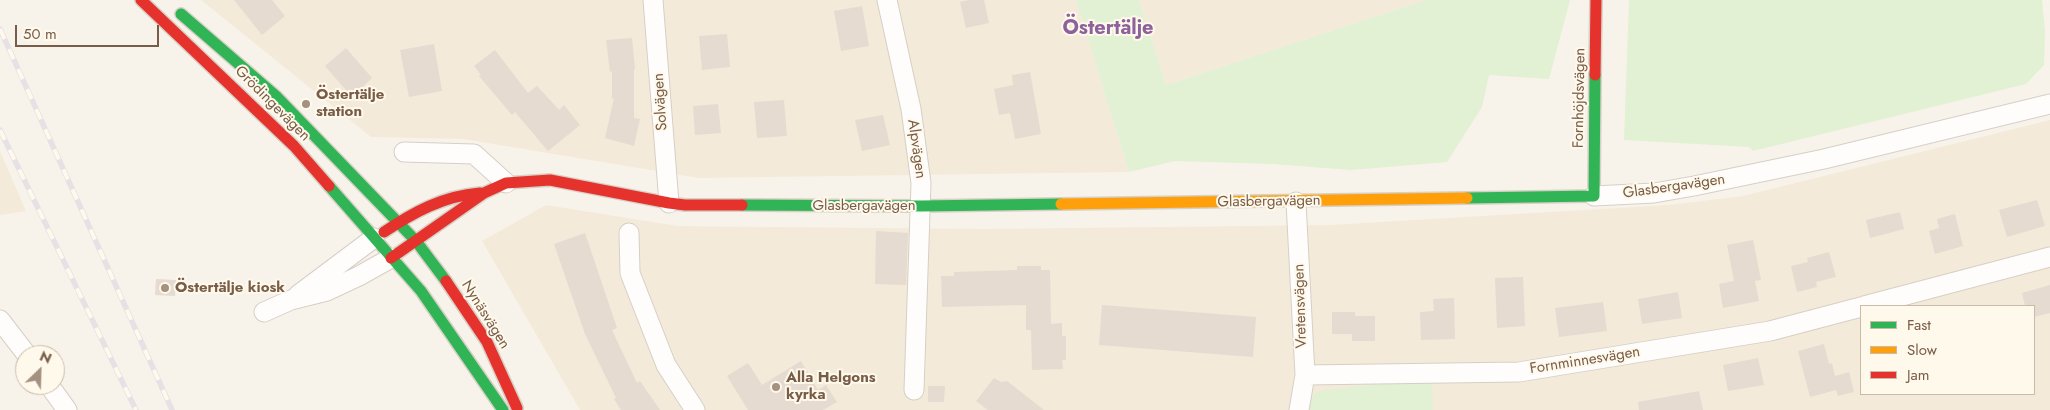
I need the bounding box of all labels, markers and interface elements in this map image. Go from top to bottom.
scale bar [18,15,161,47]
district label: Östertälje [1062,17,1154,41]
text: 50 m [23,23,57,45]
street label: Fornhöjdsvägen [1570,48,1590,148]
street label: Grödingevägen [231,63,313,145]
street label: Solvägen [650,73,672,131]
place label: Östertälje station [316,86,384,121]
marker: Östertälje station [300,98,312,110]
street label: Alpvägen [903,118,929,180]
street label: Glasbergavägen [1622,171,1726,203]
street label: Glasbergavägen [1217,192,1321,212]
street label: Glasbergavägen [812,197,916,215]
street label: Vretensvägen [1291,263,1311,349]
street label: Nynäsvägen [457,277,513,353]
place label: Östertälje kiosk [175,279,285,297]
marker: Östertälje kiosk [159,282,171,294]
legend [1860,305,2035,395]
text: Fast [1907,314,1931,336]
text: Slow [1907,339,1937,361]
street label: Fornminnesvägen [1529,343,1641,379]
north arrow [15,345,65,395]
text: N [37,346,55,369]
text: Jam [1907,364,1930,386]
place label: Alla Helgons kyrka [786,369,876,404]
marker: Alla Helgons kyrka [770,381,782,393]

